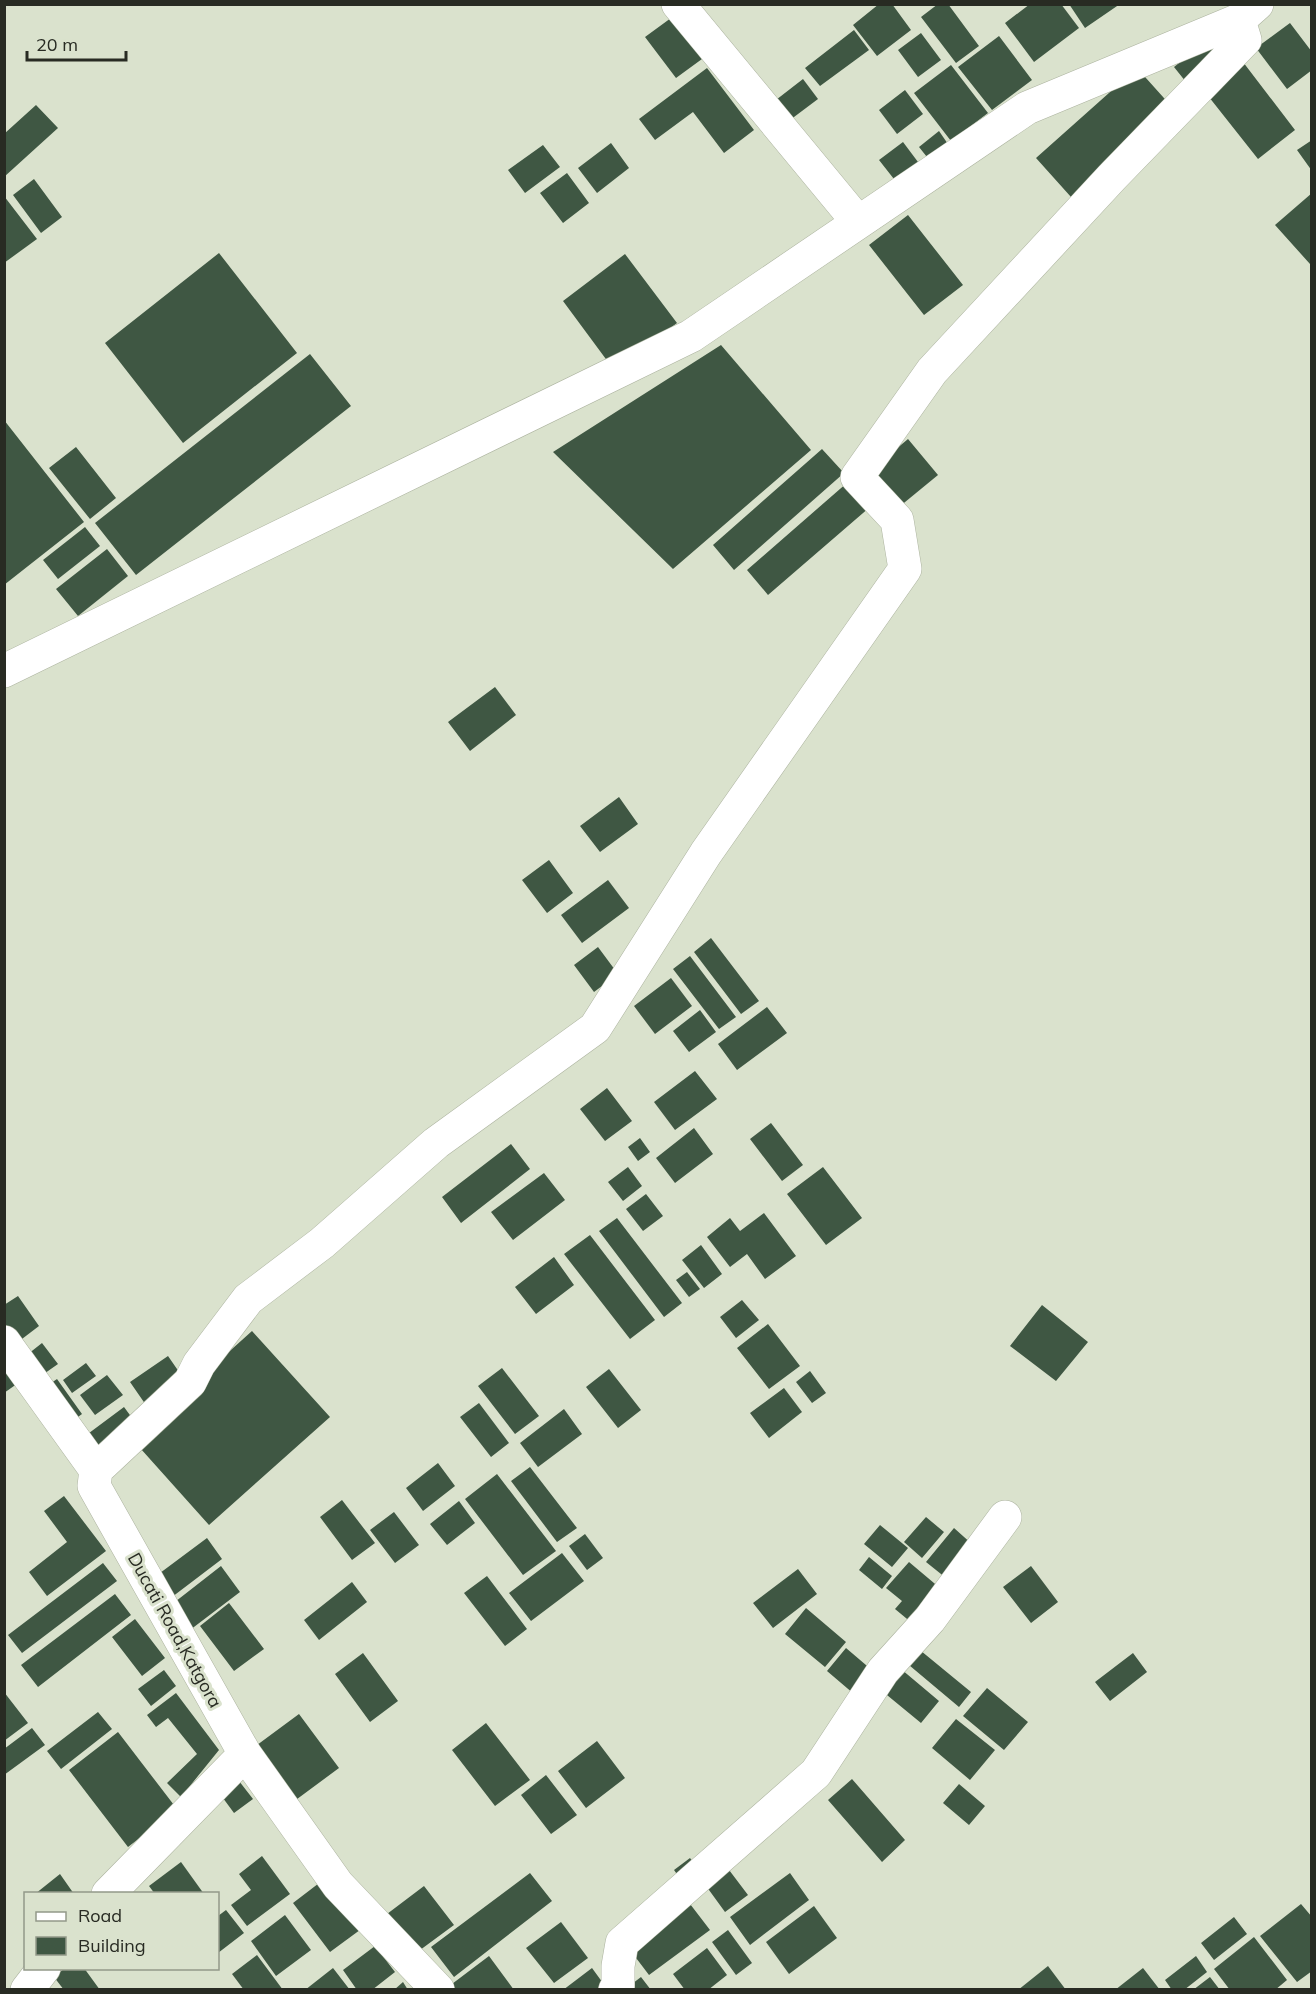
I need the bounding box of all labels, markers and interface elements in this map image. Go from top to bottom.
scale bar [27,24,126,62]
text: 20 m [36,33,78,56]
street label: Ducati Road,Katgora [123,1548,227,1712]
legend [24,1892,219,1970]
text: Road [78,1904,122,1927]
text: Building [78,1934,146,1957]

